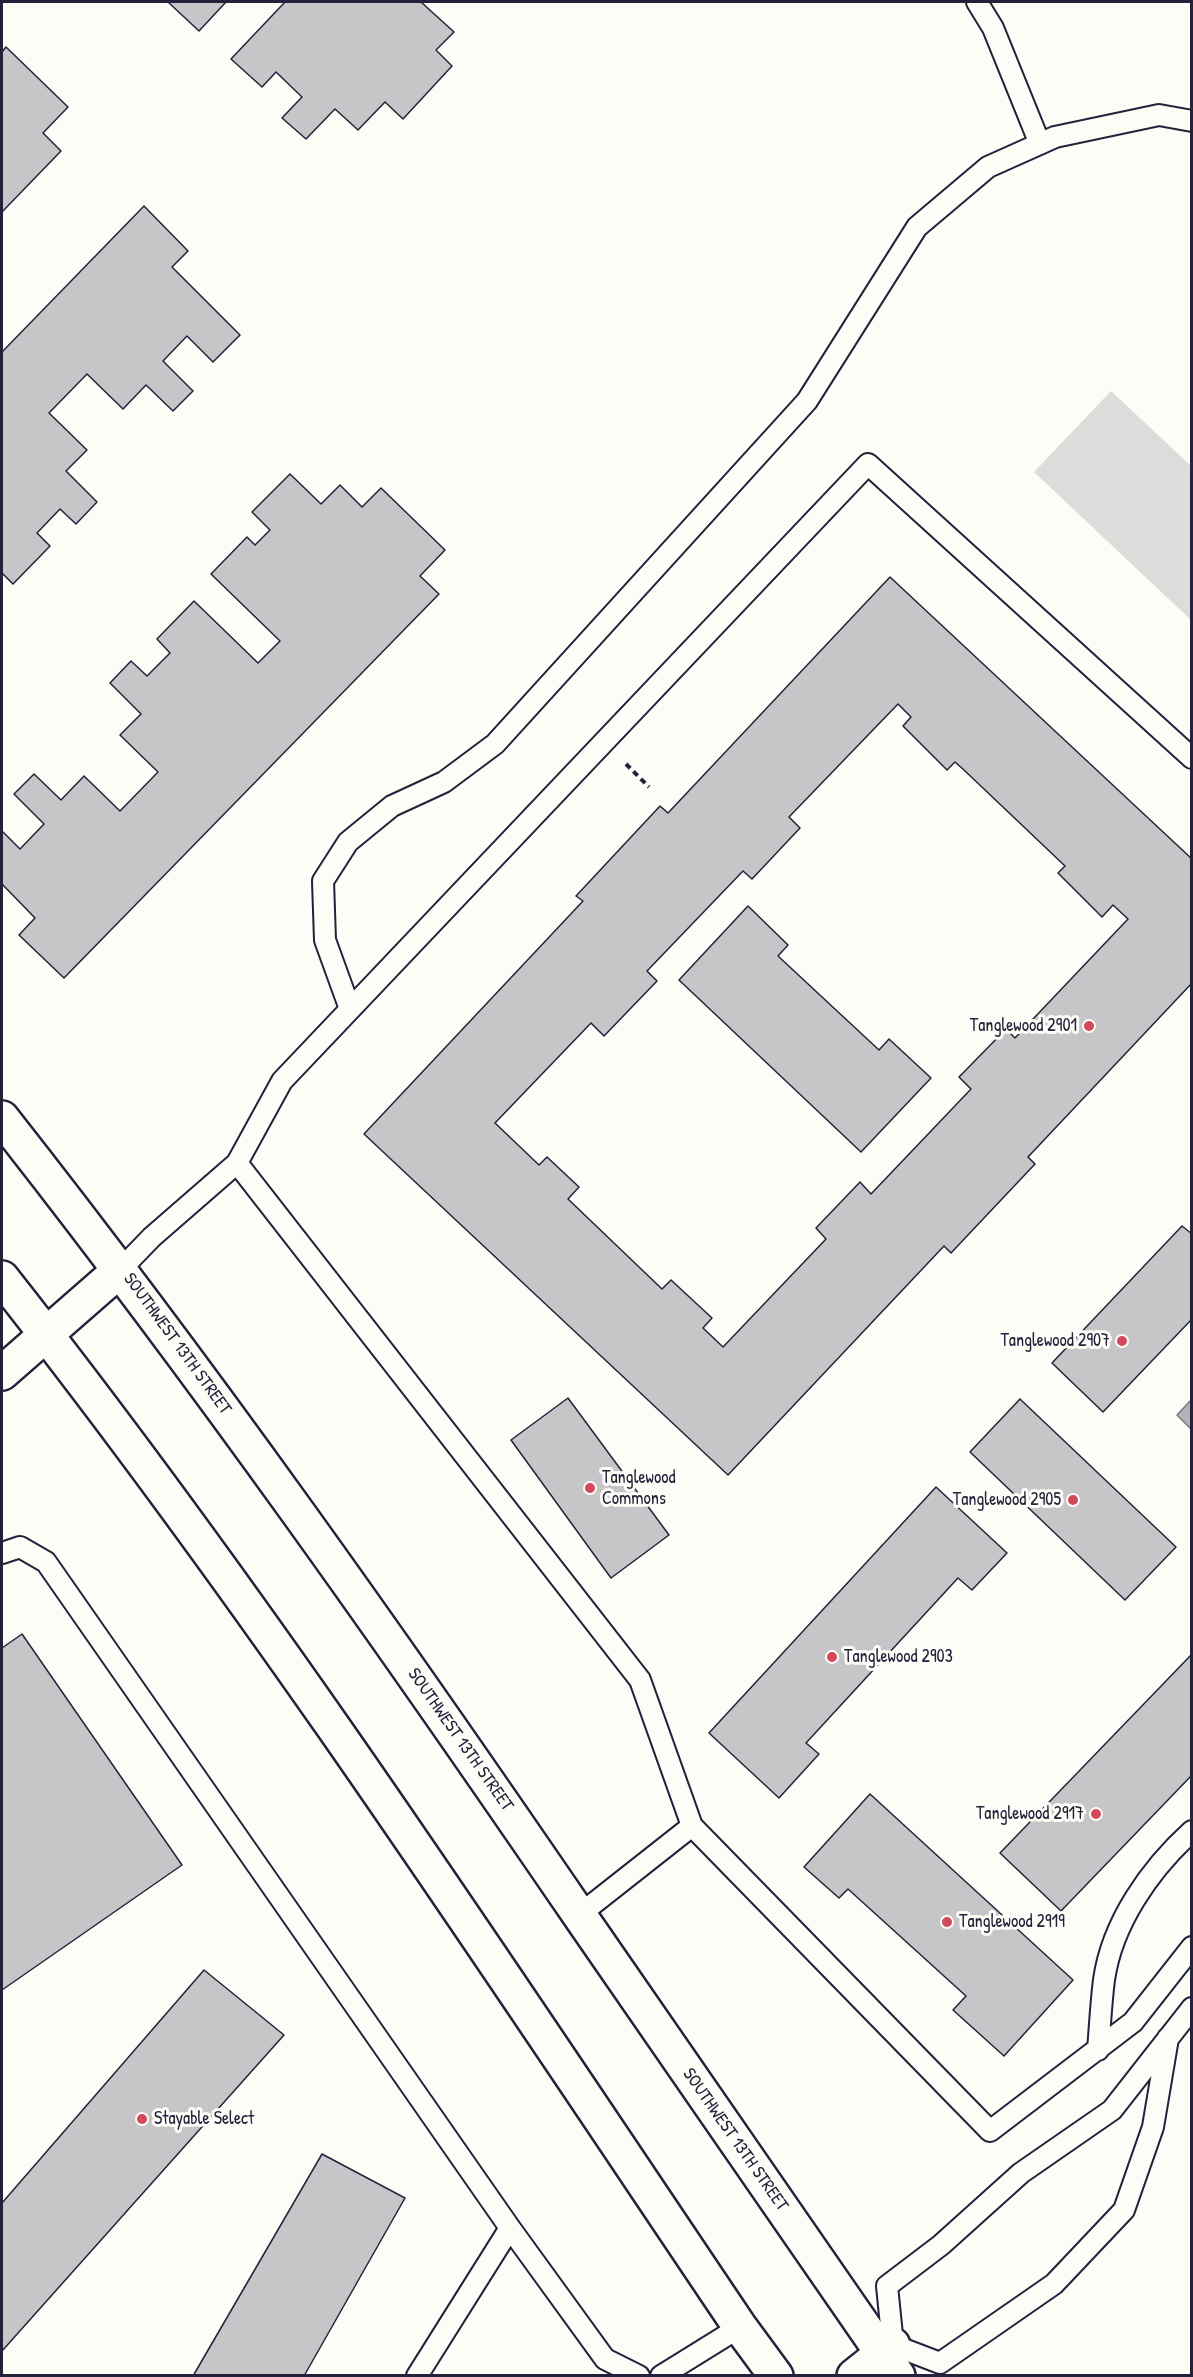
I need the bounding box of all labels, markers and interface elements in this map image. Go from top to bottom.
place label: Tanglewood 2901 [970,1015,1077,1037]
marker: Tanglewood 2901 [1082,1019,1096,1033]
street label: SOUTHWEST 13TH STREET [118,1269,236,1419]
place label: Tanglewood 2907 [1000,1330,1110,1352]
marker: Tanglewood 2907 [1115,1334,1129,1348]
place label: Tanglewood Commons [602,1467,675,1510]
marker: Tanglewood Commons [583,1481,597,1495]
place label: Tanglewood 2905 [953,1489,1061,1511]
marker: Tanglewood 2905 [1066,1493,1080,1507]
place label: Tanglewood 2903 [844,1646,953,1668]
marker: Tanglewood 2903 [825,1650,839,1664]
street label: SOUTHWEST 13TH STREET [402,1664,518,1816]
place label: Tanglewood 2917 [976,1803,1084,1825]
marker: Tanglewood 2917 [1089,1807,1103,1821]
place label: Tanglewood 2919 [959,1911,1065,1933]
marker: Tanglewood 2919 [940,1915,954,1929]
street label: SOUTHWEST 13TH STREET [677,2064,793,2216]
place label: Stayable Select [154,2108,254,2130]
marker: Stayable Select [135,2112,149,2126]

